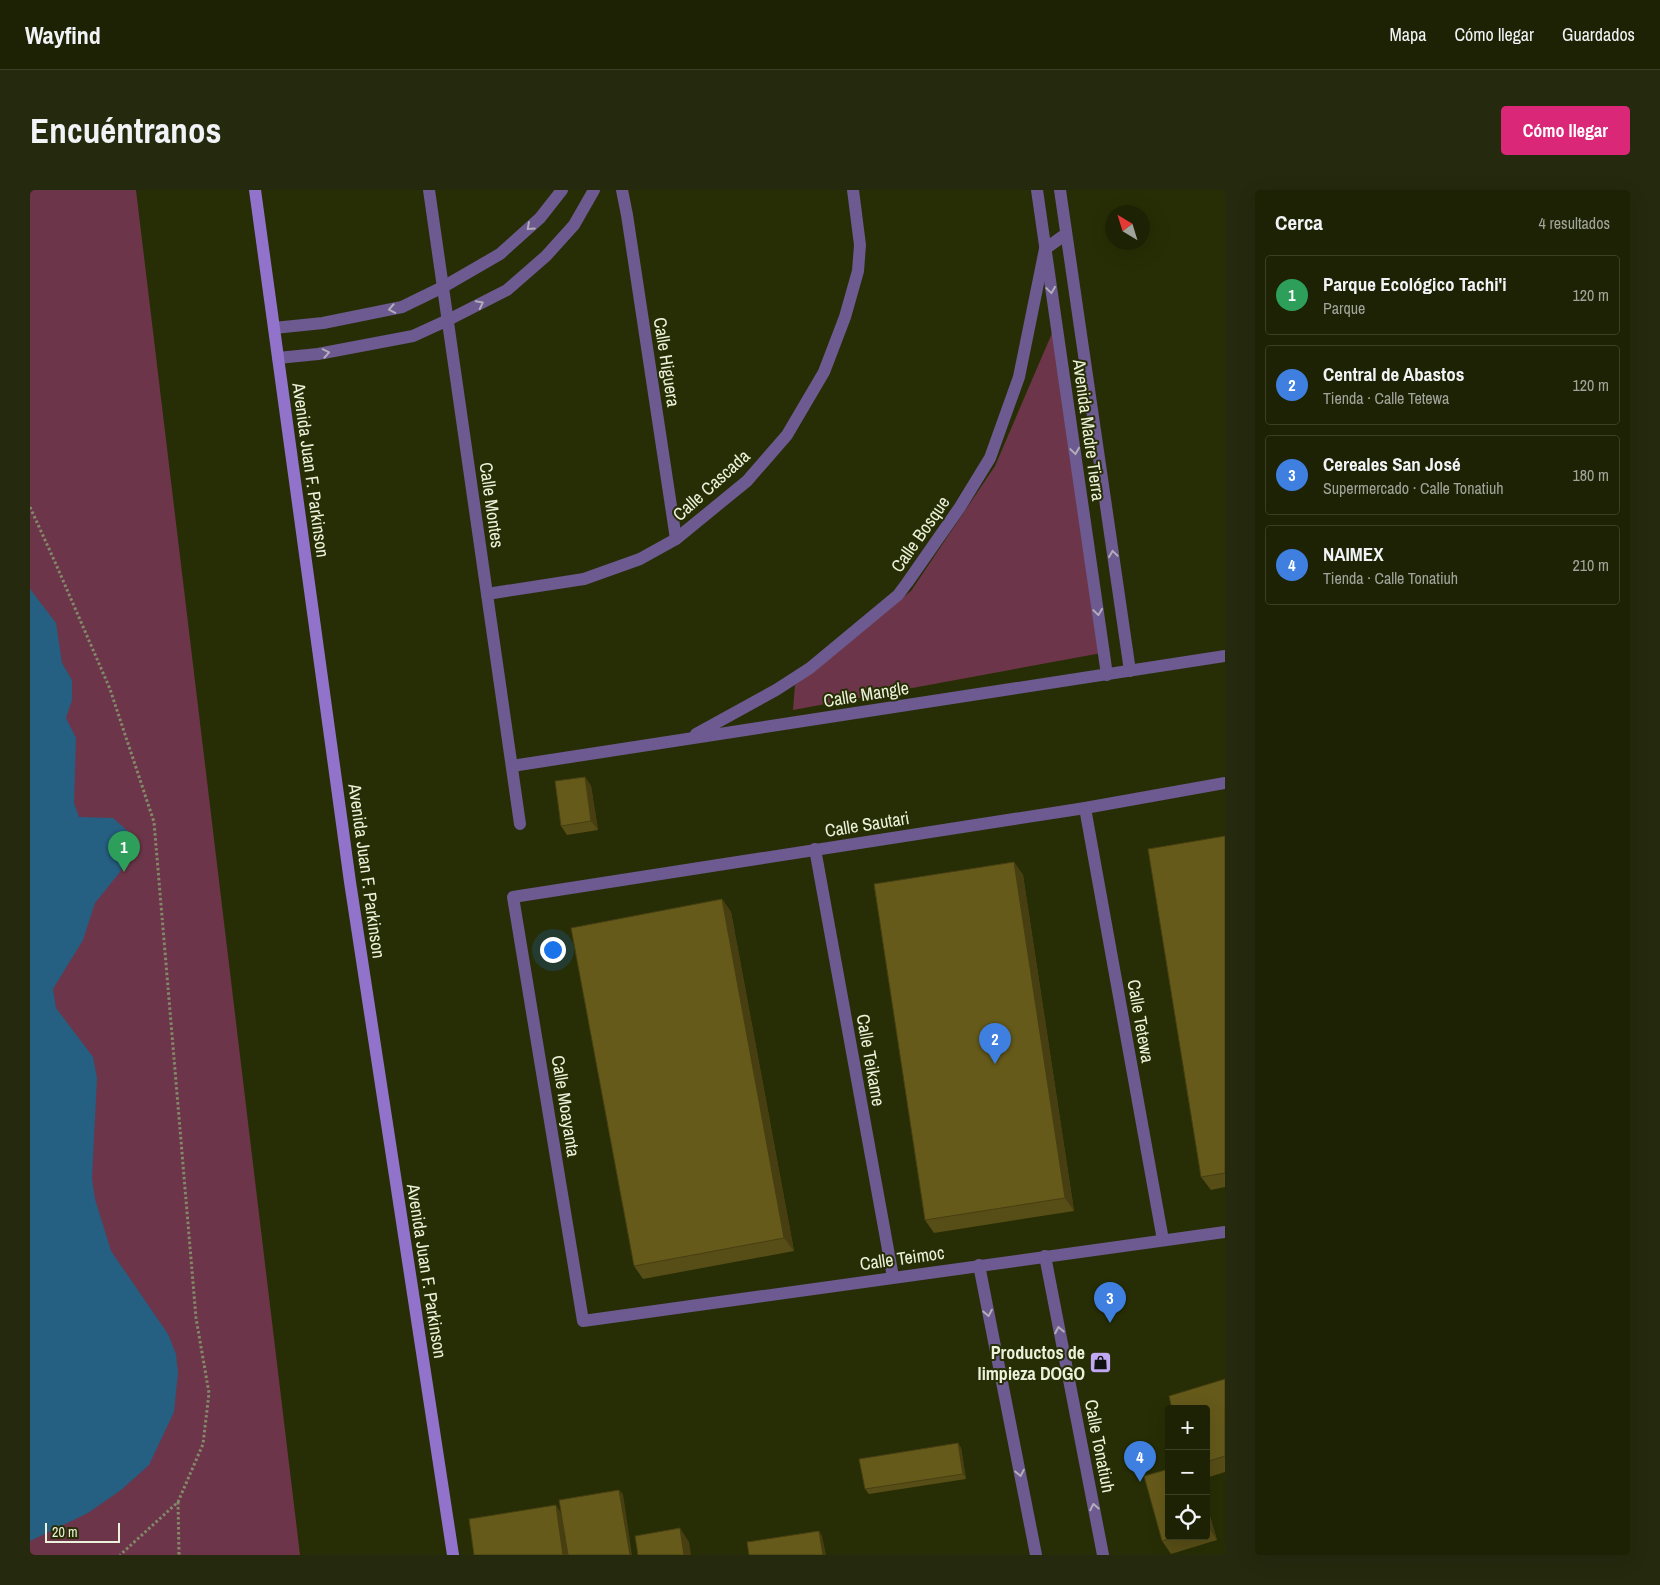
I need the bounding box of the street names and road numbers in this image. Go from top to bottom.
street label: Calle Higuera [648,315,686,409]
street label: Avenida Madre Tierra [1067,357,1111,502]
street label: Avenida Juan F. Parkinson [286,380,336,559]
street label: Calle Cascada [667,444,755,526]
street label: Calle Montes [474,461,510,549]
street label: Calle Bosque [885,491,955,577]
street label: Calle Mangle [822,675,910,713]
street label: Avenida Juan F. Parkinson [342,781,392,960]
street label: Calle Sautari [823,805,911,843]
street label: Calle Tetewa [1121,977,1161,1065]
street label: Calle Teikame [851,1012,891,1108]
street label: Calle Moayanta [546,1053,586,1159]
street label: Avenida Juan F. Parkinson [401,1181,453,1360]
street label: Calle Teimoc [858,1240,946,1276]
street label: Calle Tonatiuh [1079,1397,1121,1495]

